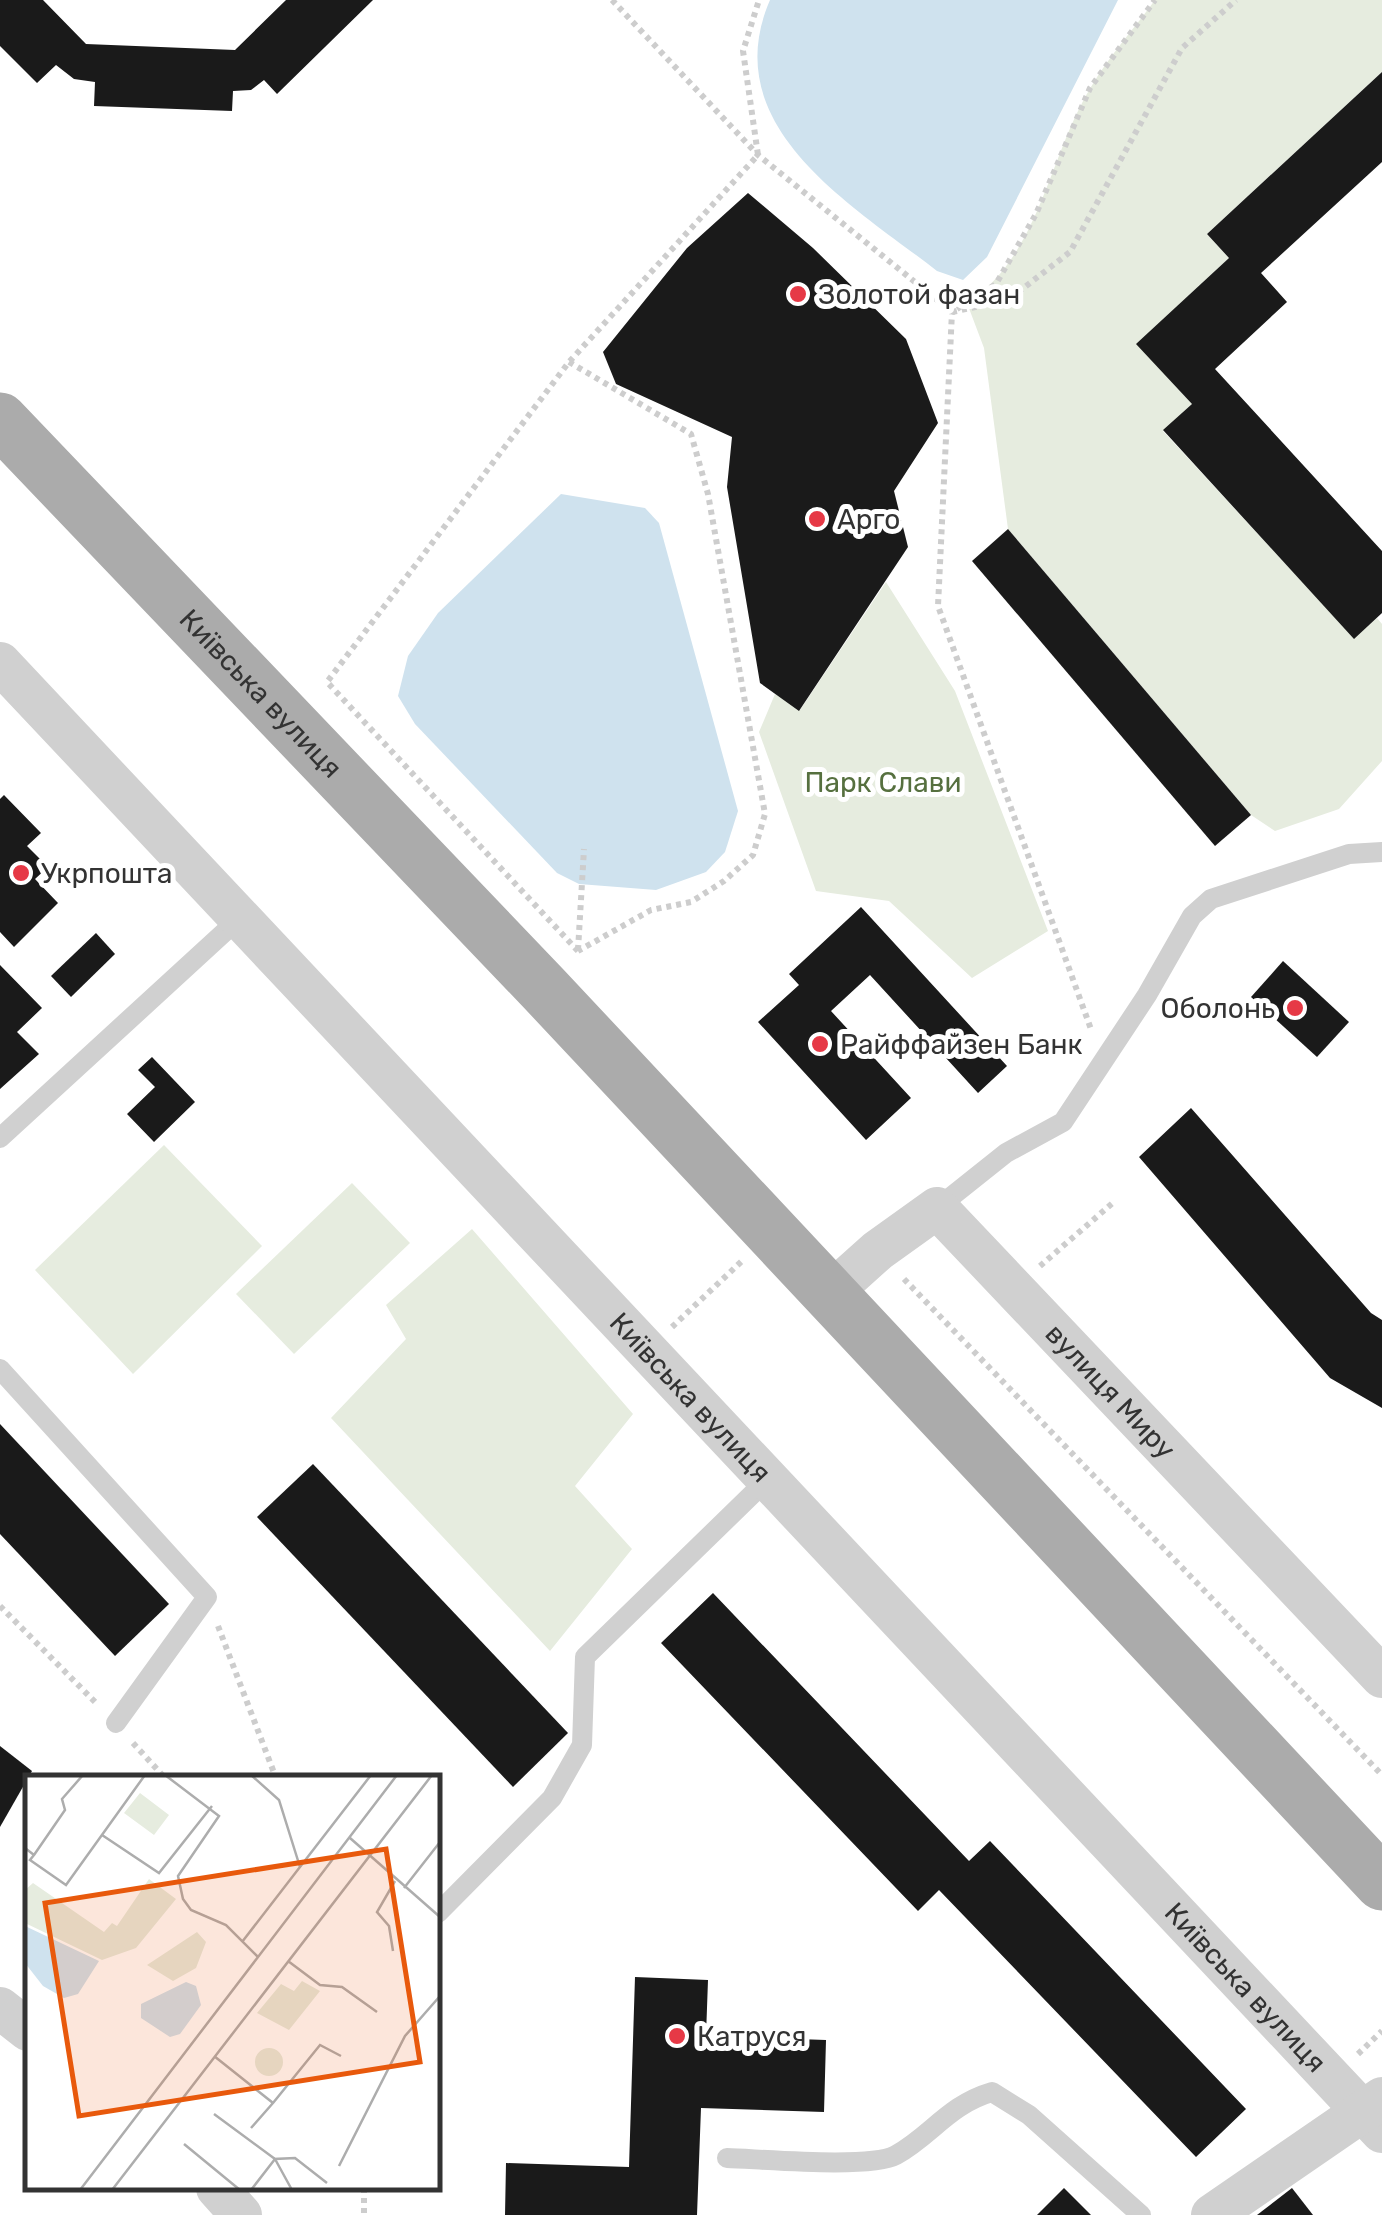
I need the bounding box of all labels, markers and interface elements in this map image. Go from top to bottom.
place label: Золотой фазан [818,278,1020,311]
marker: Золотой фазан [787,283,809,305]
place label: Арго [837,503,900,536]
marker: Арго [806,508,828,530]
street label: Київська вулиця [173,602,349,785]
park label: Парк Слави [804,766,962,799]
place label: Укрпошта [41,857,173,890]
marker: Укрпошта [10,862,32,884]
place label: Оболонь [1161,992,1275,1025]
marker: Оболонь [1284,997,1306,1019]
place label: Райффайзен Банк [840,1028,1083,1061]
marker: Райффайзен Банк [809,1033,831,1055]
street label: Київська вулиця [603,1306,778,1489]
street label: вулиця Миру [1039,1317,1182,1466]
inset map [25,1775,440,2190]
street label: Київська вулиця [1158,1896,1333,2079]
place label: Катруся [697,2020,806,2053]
marker: Катруся [666,2025,688,2047]

